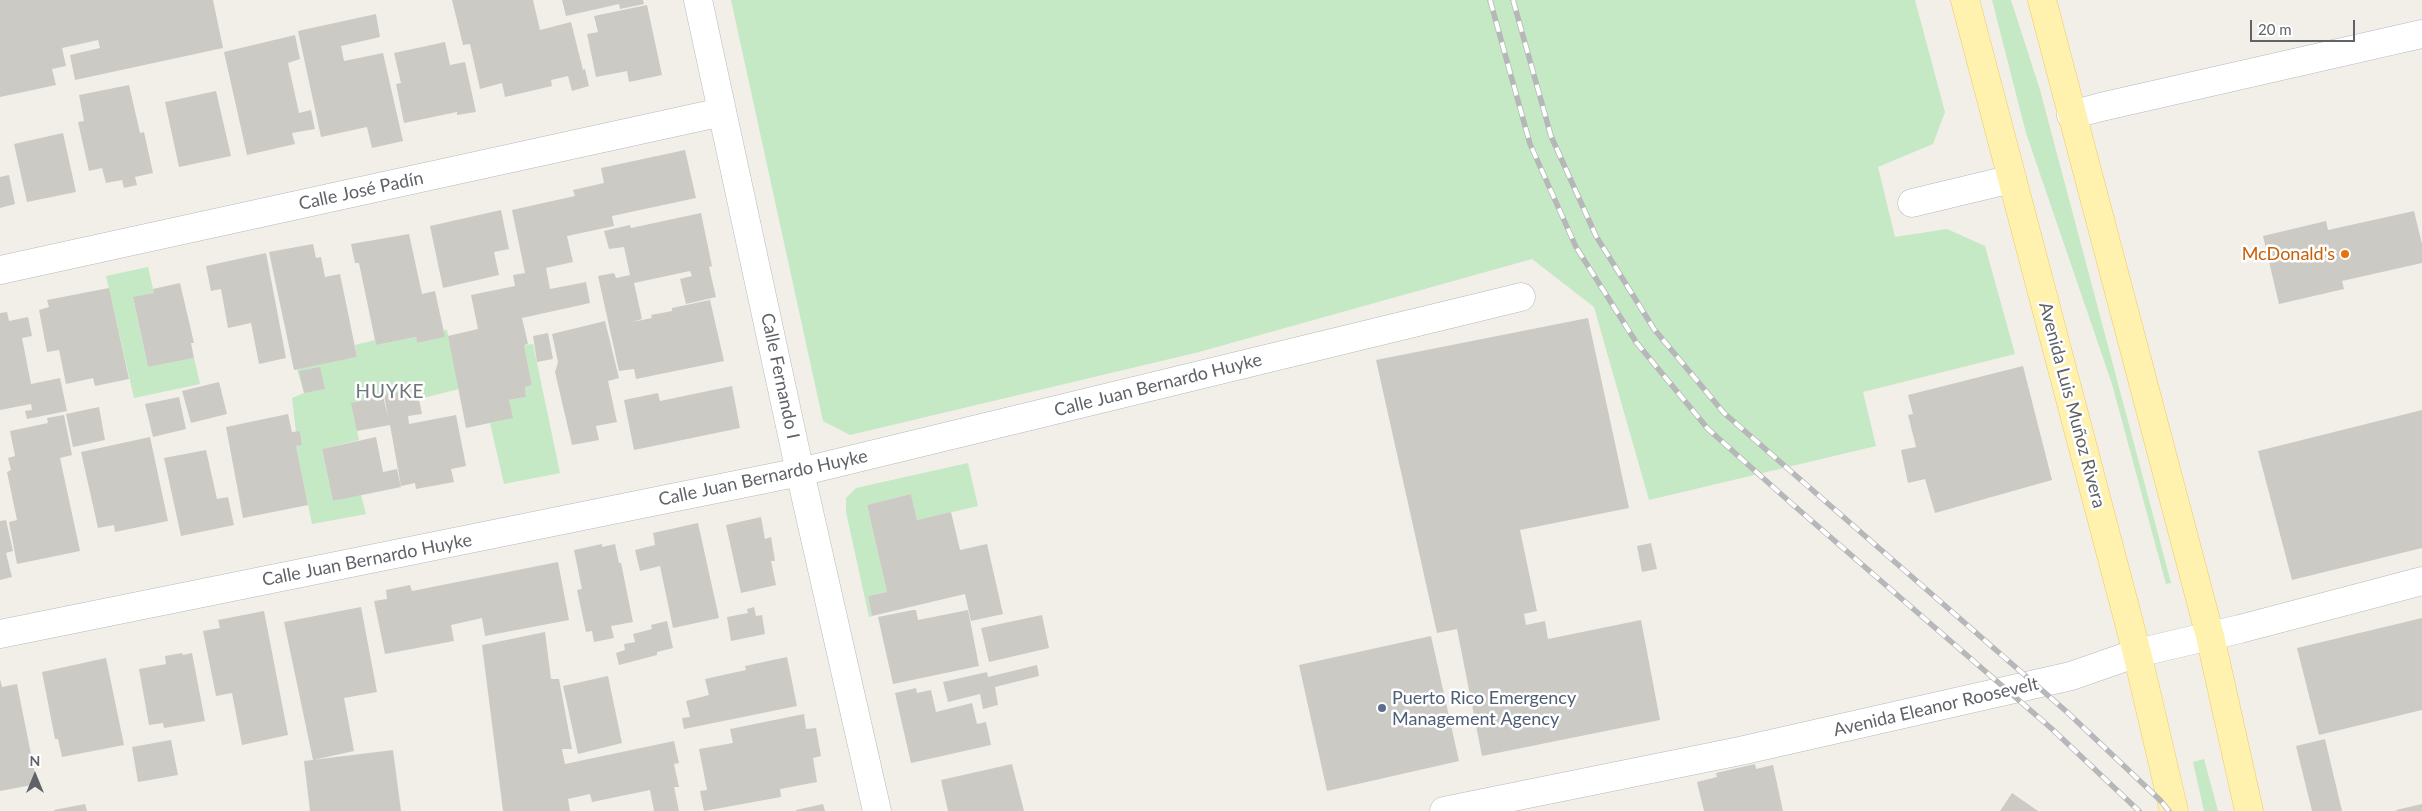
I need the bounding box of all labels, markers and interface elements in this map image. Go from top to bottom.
scale bar [2252,10,2357,42]
text: 20 m [2258,20,2292,38]
street label: Calle José Padín [297,167,425,215]
place label: McDonald's [2242,243,2335,265]
marker: McDonald's [2339,248,2351,260]
street label: Avenida Luis Muñoz Rivera [2034,300,2110,510]
street label: Calle Fernando I [756,311,804,441]
street label: Calle Juan Bernardo Huyke [1052,349,1264,421]
district label: HUYKE [355,381,425,403]
street label: Calle Juan Bernardo Huyke [656,445,870,511]
street label: Calle Juan Bernardo Huyke [260,529,474,591]
street label: Avenida Eleanor Roosevelt [1831,673,2041,741]
place label: Puerto Rico Emergency Management Agency [1392,687,1576,730]
marker: Puerto Rico Emergency Management Agency [1376,702,1388,714]
north arrow [10,751,60,801]
text: N [30,752,40,769]

